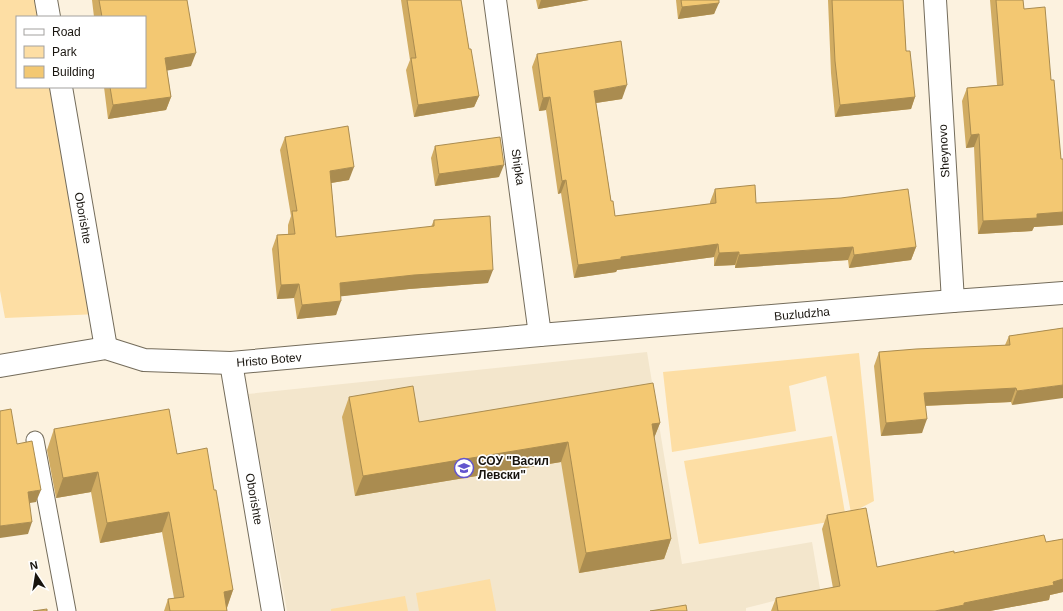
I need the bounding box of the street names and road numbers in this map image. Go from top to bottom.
street label: Sheynovo [936,124,952,178]
street label: Shipka [509,148,528,186]
street label: Oborishte [72,191,94,245]
street label: Buzludzha [773,305,831,323]
street label: Hristo Botev [236,350,302,370]
street label: Oborishte [243,472,265,526]

